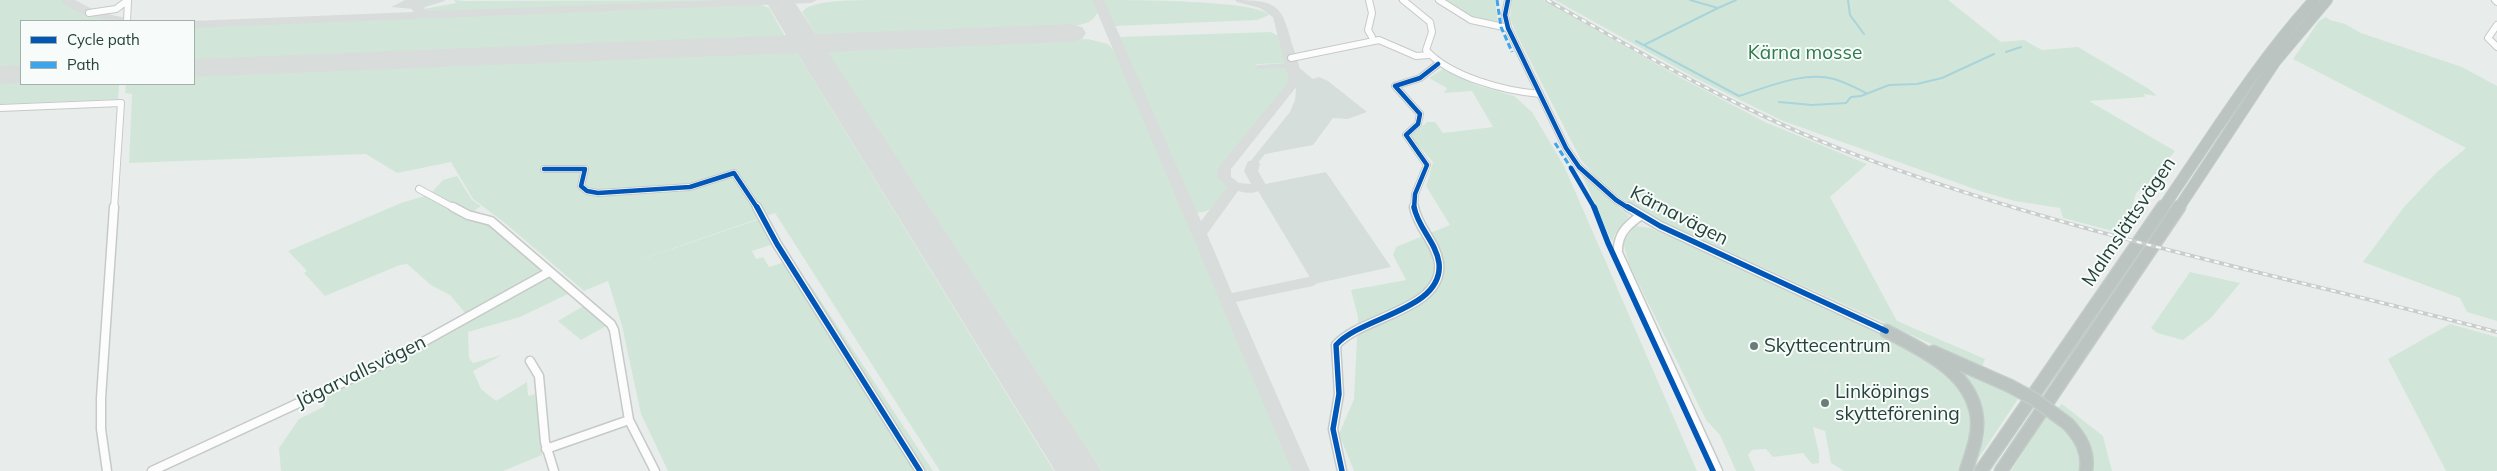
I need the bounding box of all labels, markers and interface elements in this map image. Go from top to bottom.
legend [20,20,195,85]
text: Cycle path [67,30,140,49]
park label: Kärna mosse [1748,42,1862,64]
text: Path [67,55,99,74]
street label: Malmslättsvägen [2077,153,2181,291]
street label: Kärnavägen [1626,182,1732,250]
street label: Jägarvallsvägen [292,331,430,413]
place label: Skyttecentrum [1764,335,1891,357]
marker: Skyttecentrum [1748,340,1760,352]
place label: Linköpings skytteförening [1835,381,1960,425]
marker: Linköpings skytteförening [1819,397,1831,409]

